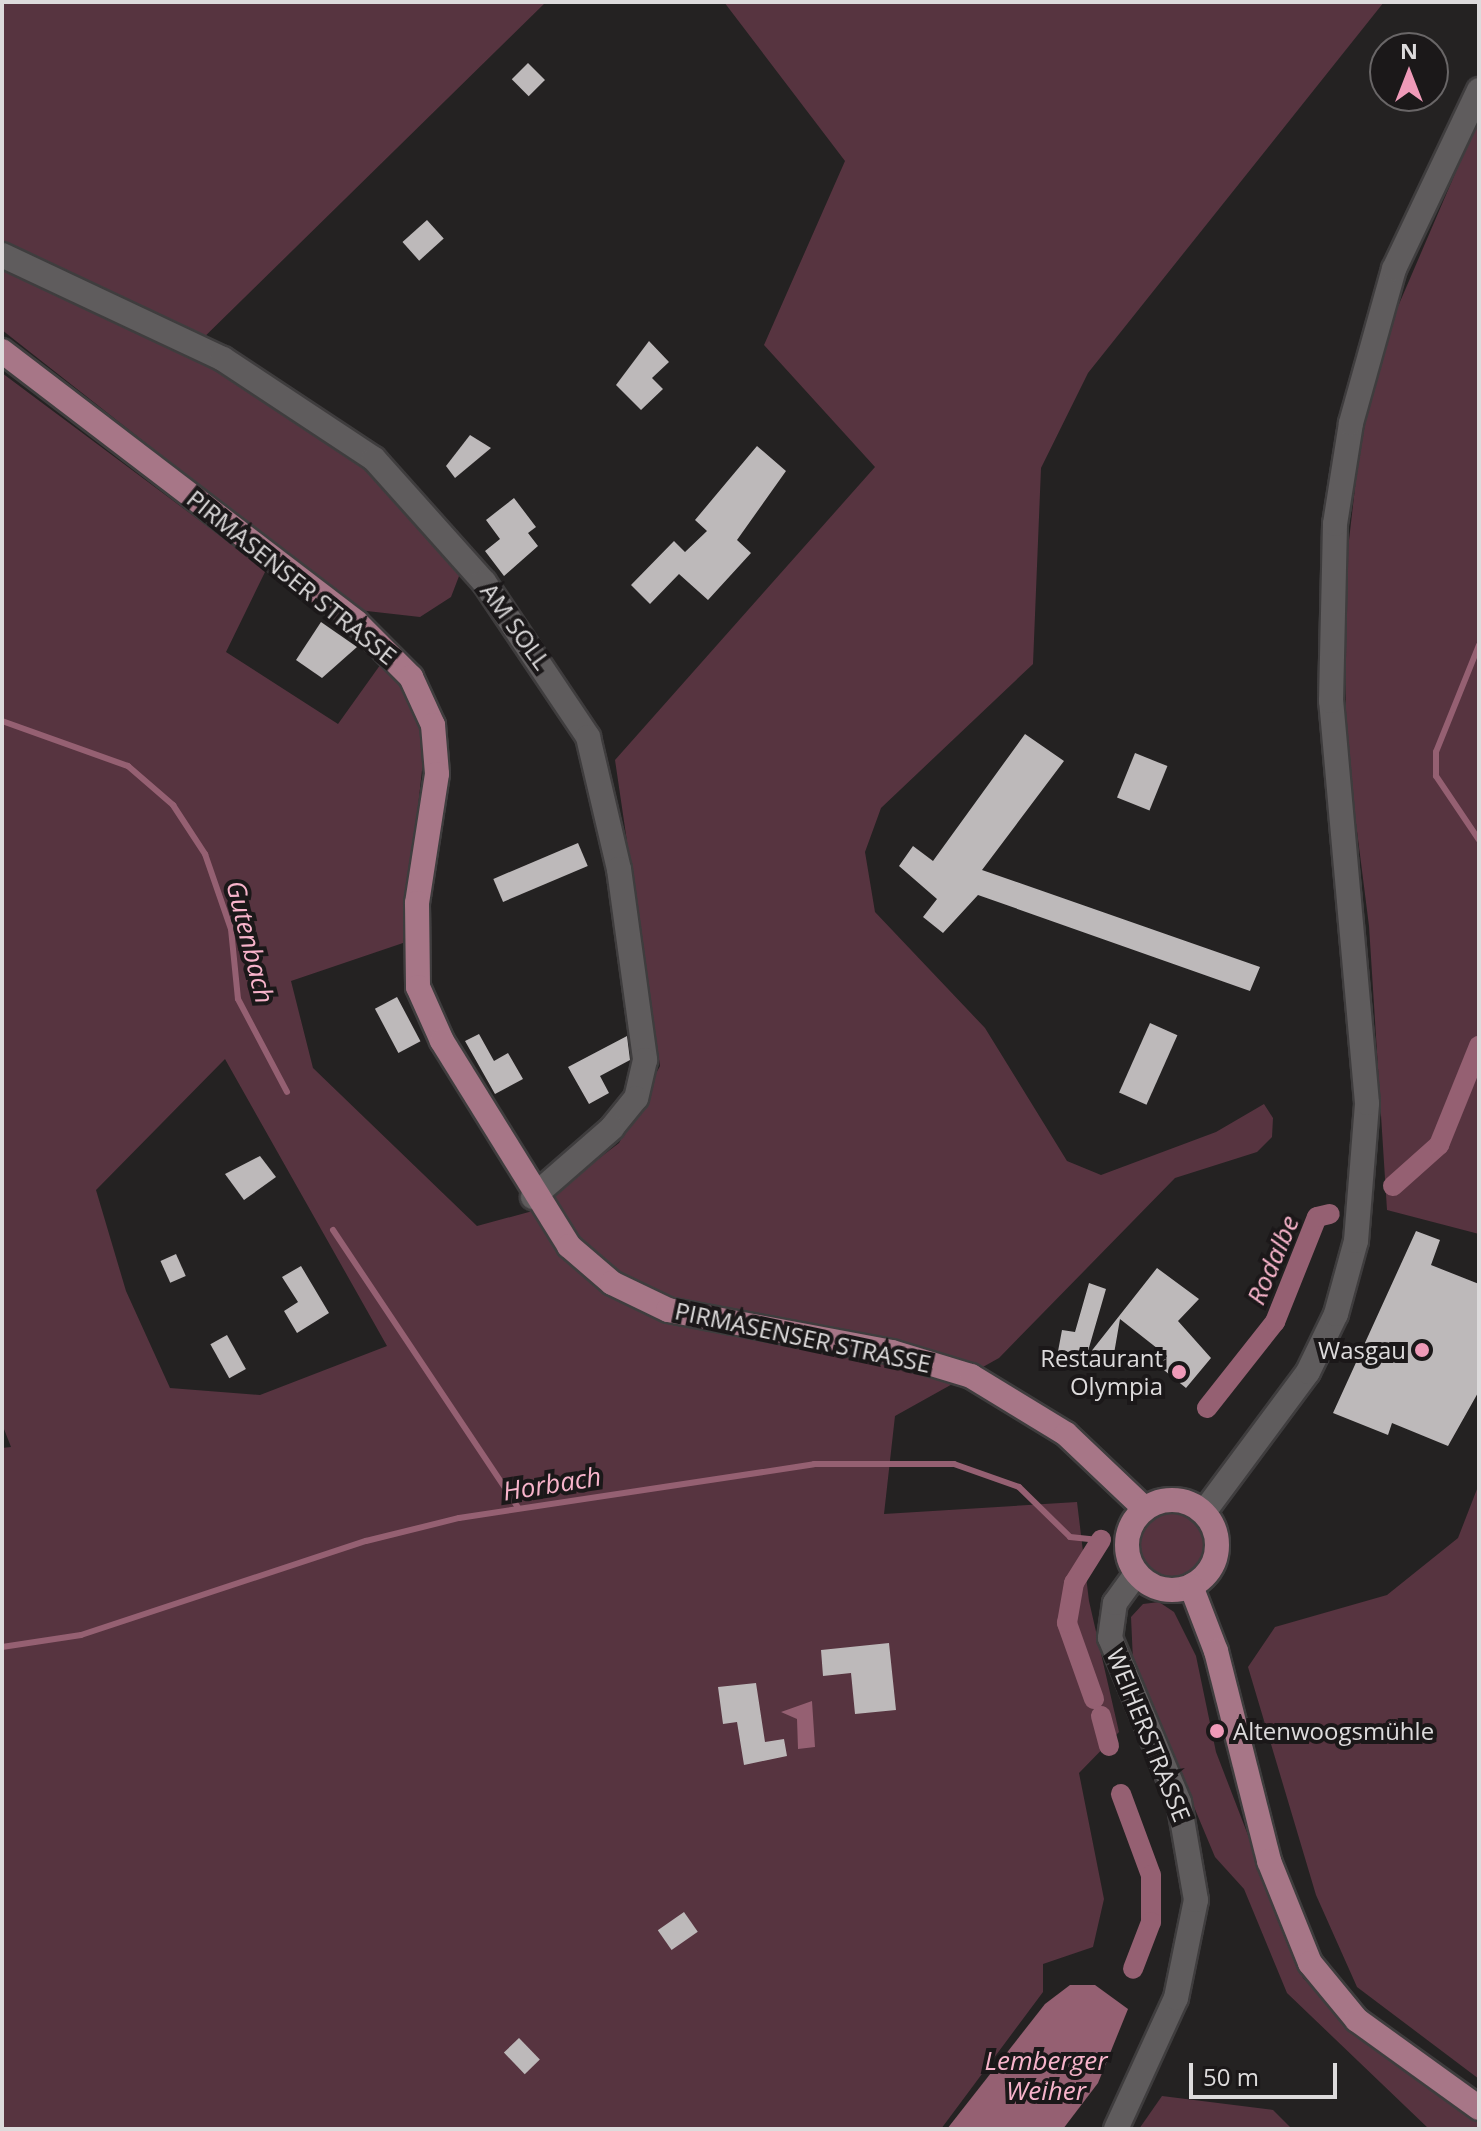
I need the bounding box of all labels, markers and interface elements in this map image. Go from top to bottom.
north arrow [1369,32,1449,112]
text: N [1400,35,1418,65]
street label: PIRMASENSER STRASSE [182,484,402,670]
street label: AM SOLL [475,577,557,675]
water label: Gutenbach [220,877,280,1007]
water label: Rodalbe [1240,1211,1306,1309]
street label: PIRMASENSER STRASSE [672,1296,934,1378]
place label: Wasgau [1318,1336,1406,1364]
marker: Wasgau [1413,1341,1431,1359]
place label: Restaurant Olympia [1040,1344,1163,1400]
marker: Restaurant Olympia [1170,1363,1188,1381]
water label: Horbach [501,1461,603,1507]
street label: WEIHERSTRASSE [1101,1644,1197,1826]
place label: Altenwoogsmühle [1233,1717,1434,1745]
marker: Altenwoogsmühle [1208,1722,1226,1740]
water label: Lemberger Weiher [984,2045,1108,2106]
scale bar [1193,2047,1341,2097]
text: 50 m [1203,2060,1259,2093]

